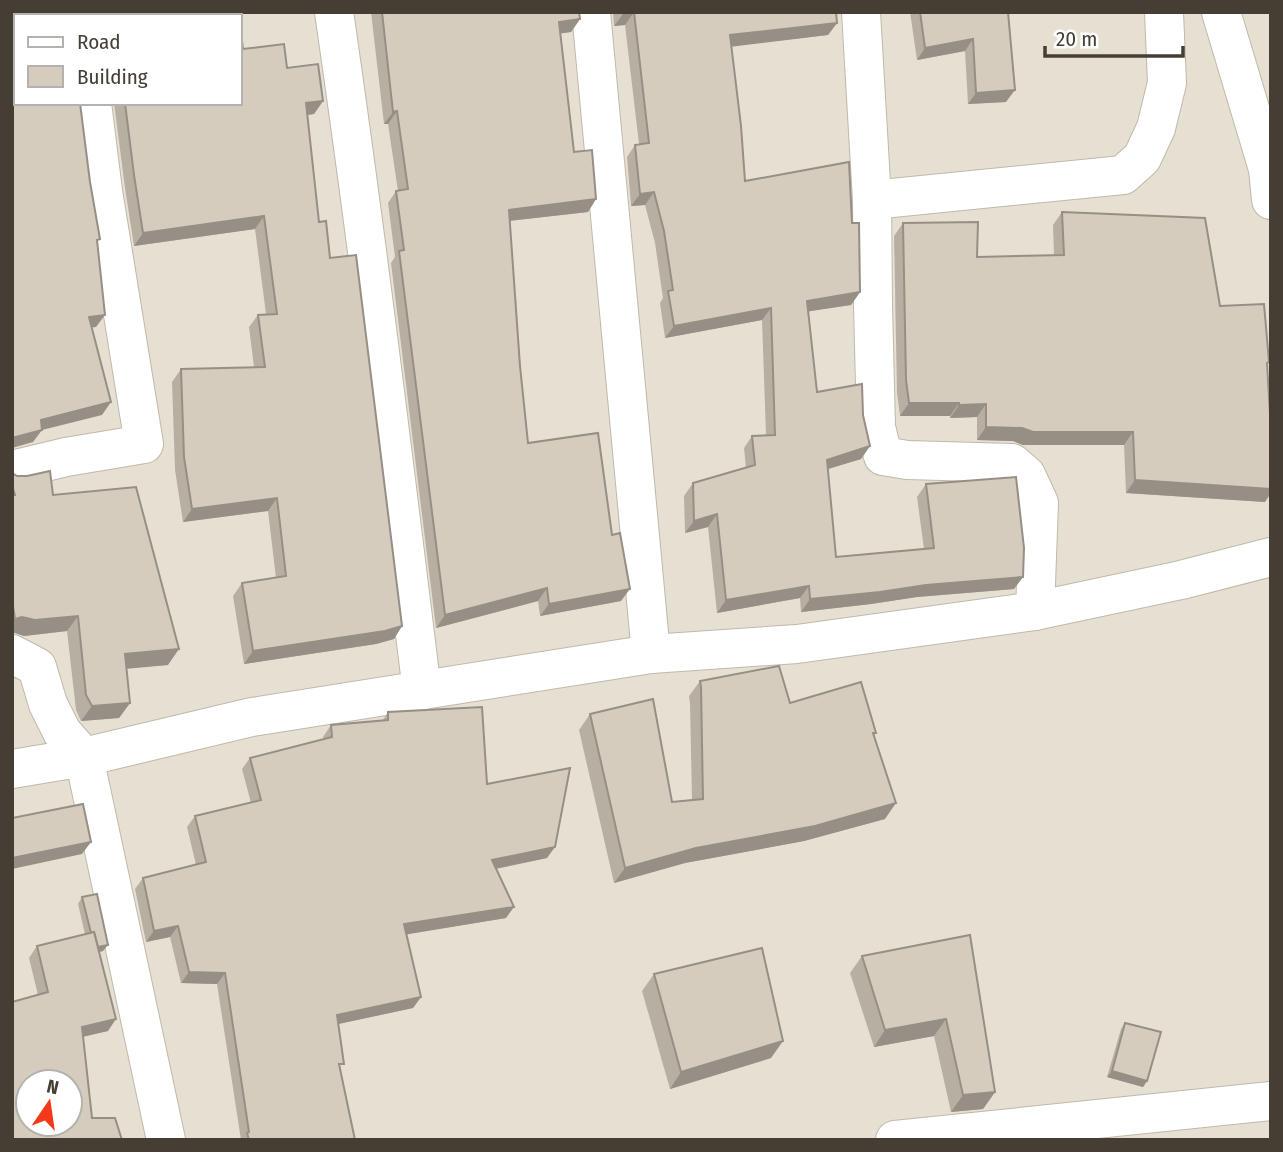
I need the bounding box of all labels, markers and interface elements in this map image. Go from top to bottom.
legend [14,14,242,105]
scale bar [1045,14,1183,58]
text: 20 m [1056,26,1097,52]
text: Road [77,29,121,55]
text: Building [77,64,148,90]
north arrow [14,1068,84,1138]
text: N [45,1074,61,1099]

